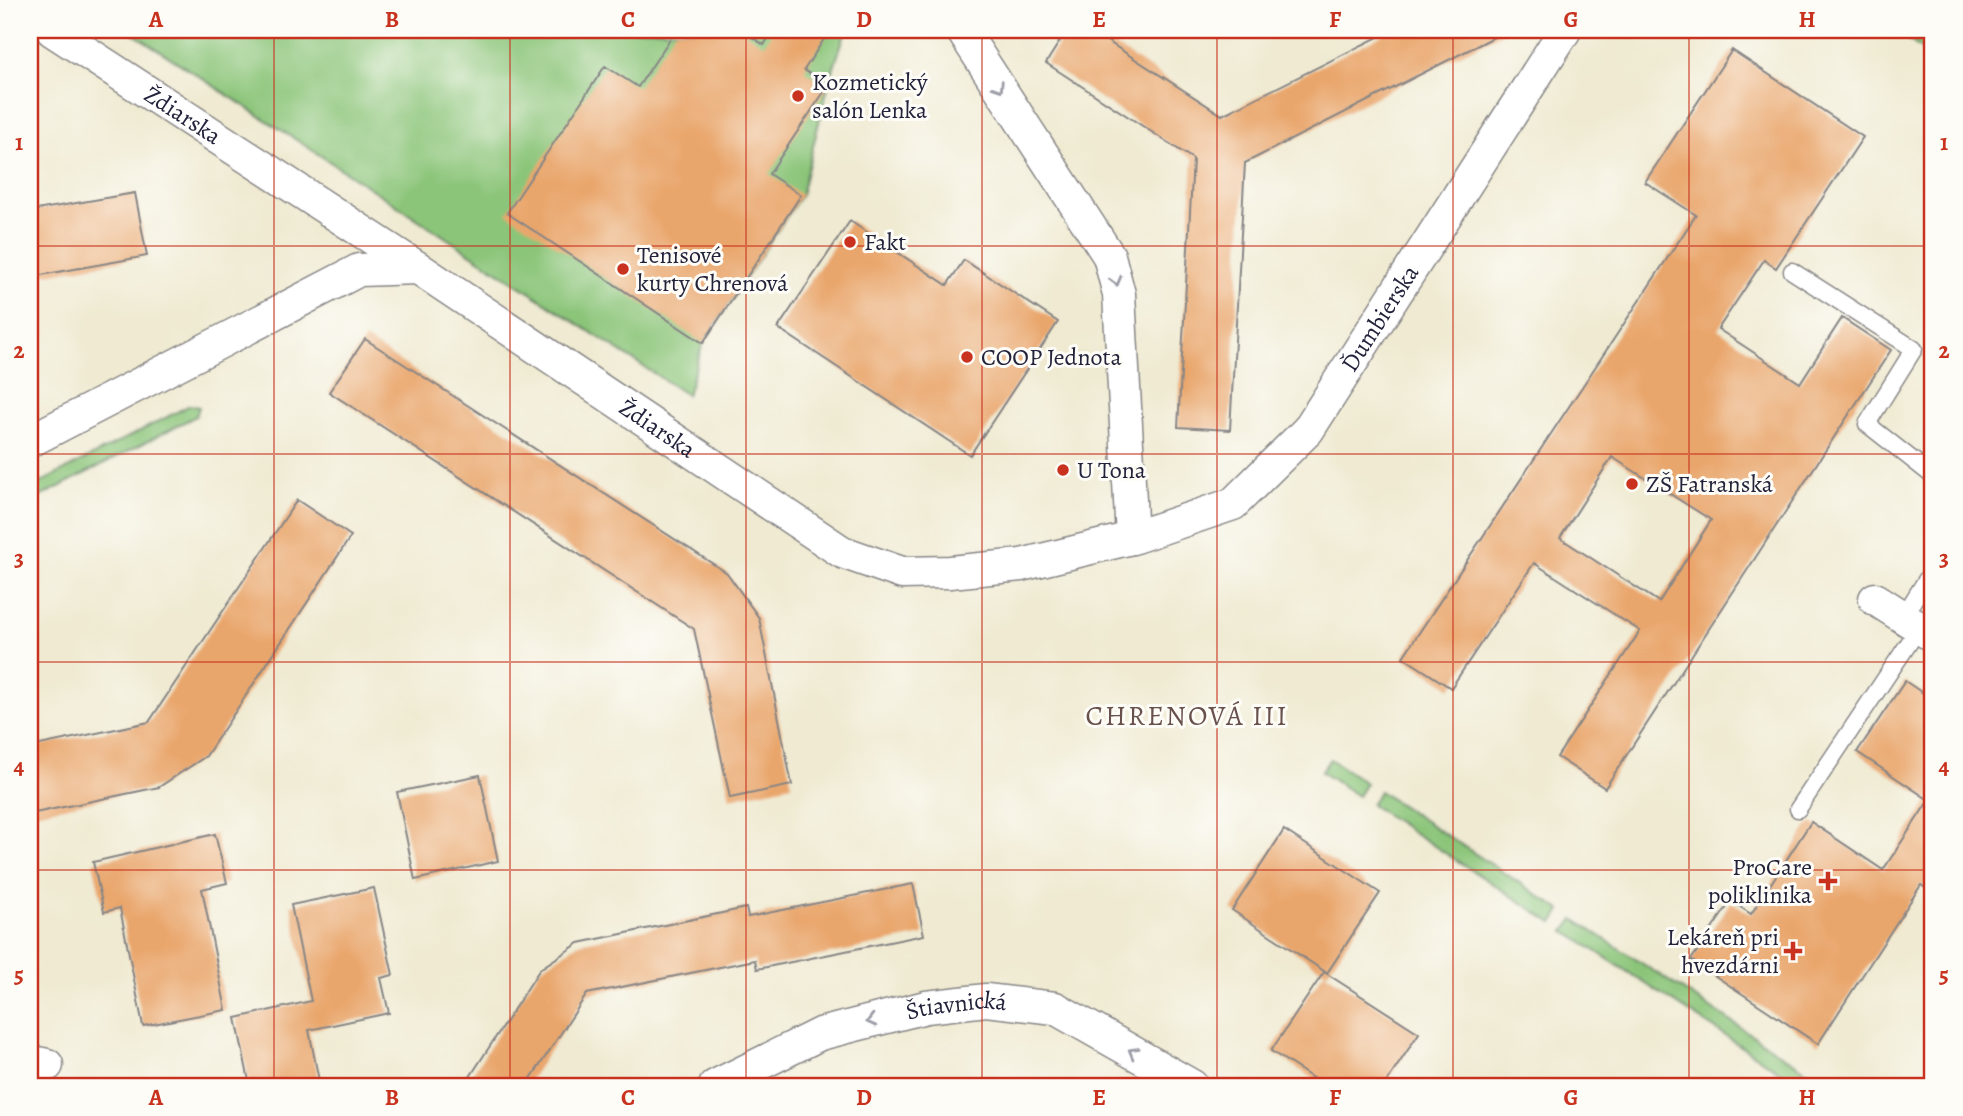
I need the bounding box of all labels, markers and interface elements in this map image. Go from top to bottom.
text: A [148,4,164,35]
text: B [385,4,399,35]
text: C [621,4,635,35]
text: D [856,4,872,35]
text: E [1092,4,1106,35]
text: F [1329,4,1342,35]
text: G [1563,4,1579,35]
text: H [1798,4,1816,35]
place label: Kozmetický salón Lenka [812,66,928,126]
street label: Ždiarska [138,78,228,152]
one-way arrow [991,79,1004,92]
marker: Kozmetický salón Lenka [790,88,806,104]
text: 1 [15,127,23,158]
text: 1 [1940,127,1948,158]
place label: Fakt [864,226,906,258]
marker: Fakt [842,234,858,250]
place label: Tenisové kurty Chrenová [637,239,789,299]
street label: Ďumbierska [1334,258,1426,378]
marker: Tenisové kurty Chrenová [615,261,631,277]
one-way arrow [1108,275,1122,287]
text: 2 [13,335,25,366]
text: 2 [1938,335,1950,366]
place label: COOP Jednota [981,341,1122,373]
marker: COOP Jednota [959,349,975,365]
street label: Ždiarska [613,391,703,466]
place label: U Tona [1077,454,1147,486]
marker: U Tona [1055,462,1071,478]
place label: ZŠ Fatranská [1646,468,1774,500]
marker: ZŠ Fatranská [1624,476,1640,492]
text: 3 [14,543,24,574]
text: 3 [1939,543,1949,574]
district label: CHRENOVÁ III [1085,697,1289,735]
text: 4 [14,751,25,782]
text: 4 [1939,751,1950,782]
place label: ProCare poliklinika [1708,851,1813,911]
marker: ProCare poliklinika [1818,871,1838,891]
place label: Lekáreň pri hvezdárni [1667,921,1779,981]
marker: Lekáreň pri hvezdárni [1785,943,1801,959]
text: 5 [14,959,24,990]
text: 5 [1939,959,1949,990]
street label: Štiavnická [902,984,1009,1028]
one-way arrow [865,1013,877,1027]
one-way arrow [1128,1047,1141,1060]
text: A [148,1082,164,1113]
text: B [385,1082,399,1113]
text: C [621,1082,635,1113]
text: D [856,1082,872,1113]
text: E [1092,1082,1106,1113]
text: F [1329,1082,1342,1113]
text: G [1563,1082,1579,1113]
text: H [1798,1082,1816,1113]

